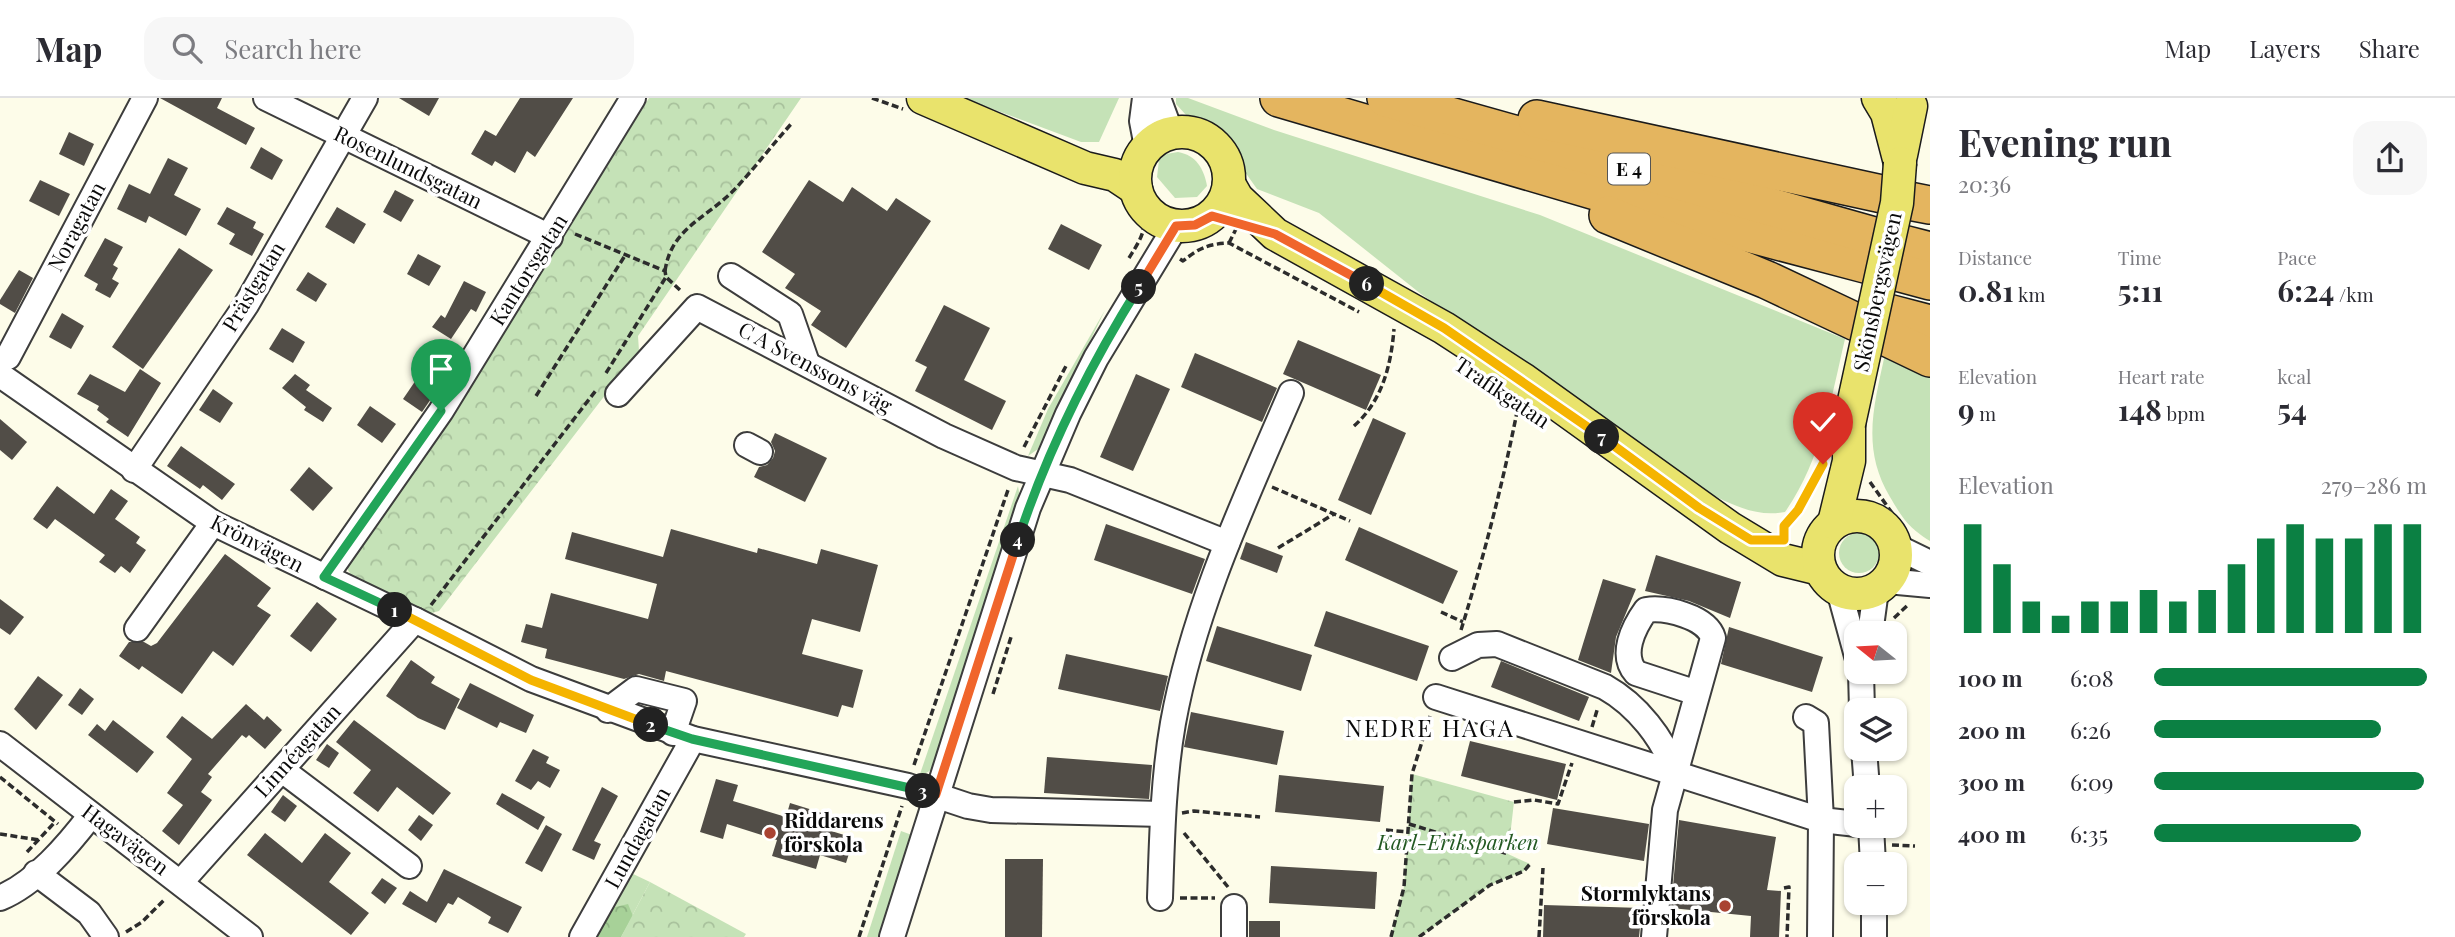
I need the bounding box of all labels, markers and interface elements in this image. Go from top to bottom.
search box [144,17,634,80]
text: Map [35,26,102,70]
icon: search [168,29,206,67]
text: Search here [224,31,362,66]
text: Map [2165,32,2211,64]
text: Layers [2249,32,2321,64]
text: Share [2359,32,2420,64]
text: Evening run [1958,116,2172,167]
street label: Rosenlundsgatan [330,118,488,214]
button: share [2353,121,2427,195]
road number: E 4 [1608,153,1650,184]
text: 20:36 [1958,168,2011,199]
street label: Noragatan [40,176,111,276]
street label: Kantorsgatan [482,208,573,330]
street label: Skönsbergsvägen [1845,209,1907,374]
street label: Prästgatan [214,235,290,336]
text: Distance [1958,244,2032,270]
text: Time [2118,244,2162,270]
text: Pace [2277,244,2317,270]
pin: 6 [1350,266,1384,302]
pin: 5 [1122,270,1156,304]
text: 6 [1361,270,1372,296]
text: 0.81 [1958,270,2014,310]
text: 5:11 [2118,270,2163,310]
text: 6:24 [2277,270,2334,310]
text: 5 [1134,273,1143,299]
text: km [2014,281,2045,307]
text: /km [2334,281,2374,307]
street label: C A Svenssons väg [734,314,898,419]
pin [411,339,471,411]
street label: Trafikgatan [1450,349,1557,434]
icon: arrive [422,350,460,388]
text: Elevation [1958,363,2037,389]
text: Heart rate [2118,363,2205,389]
text: kcal [2277,363,2311,389]
text: 9 [1958,389,1975,429]
text: 148 [2118,389,2162,429]
text: 54 [2277,389,2307,429]
pin [1793,392,1853,464]
text: m [1975,400,1996,426]
text: bpm [2162,400,2205,426]
icon: check [1804,403,1842,441]
pin: 7 [1584,420,1620,454]
text: 7 [1597,423,1606,449]
text: Elevation [1958,469,2054,500]
text: 279–286 m [2321,469,2427,500]
street label: Krönvägen [206,507,310,578]
pin: 4 [1000,522,1036,558]
text: 4 [1012,526,1023,552]
pin: 1 [378,592,412,628]
text: 1 [391,596,398,622]
north arrow [1844,621,1908,684]
map controls [1844,621,1907,915]
text: 100 m [1958,662,2023,693]
text: 6:08 [2070,662,2114,693]
street label: Linnéagatan [247,697,346,802]
button: layers [1844,698,1907,761]
pin: 2 [634,708,668,742]
text: 2 [646,711,655,737]
district label: NEDRE HAGA [1345,711,1515,743]
text: 200 m [1958,714,2026,745]
text: 6:26 [2070,714,2111,745]
text: 300 m [1958,766,2025,797]
text: 6:09 [2070,766,2114,797]
pin: 3 [906,774,940,808]
button: + [1844,775,1907,838]
text: 3 [918,777,927,803]
street label: Lundagatan [597,781,676,893]
street label: Hagavägen [77,796,176,881]
place label: Riddarens förskola [784,805,884,857]
text: 400 m [1958,818,2026,849]
text: 6:35 [2070,818,2108,849]
marker: Riddarens förskola [762,825,778,841]
park label: Karl-Eriksparken [1376,827,1539,855]
button: − [1844,852,1907,915]
place label: Stormlyktans förskola [1581,878,1711,930]
marker: Stormlyktans förskola [1717,898,1733,914]

